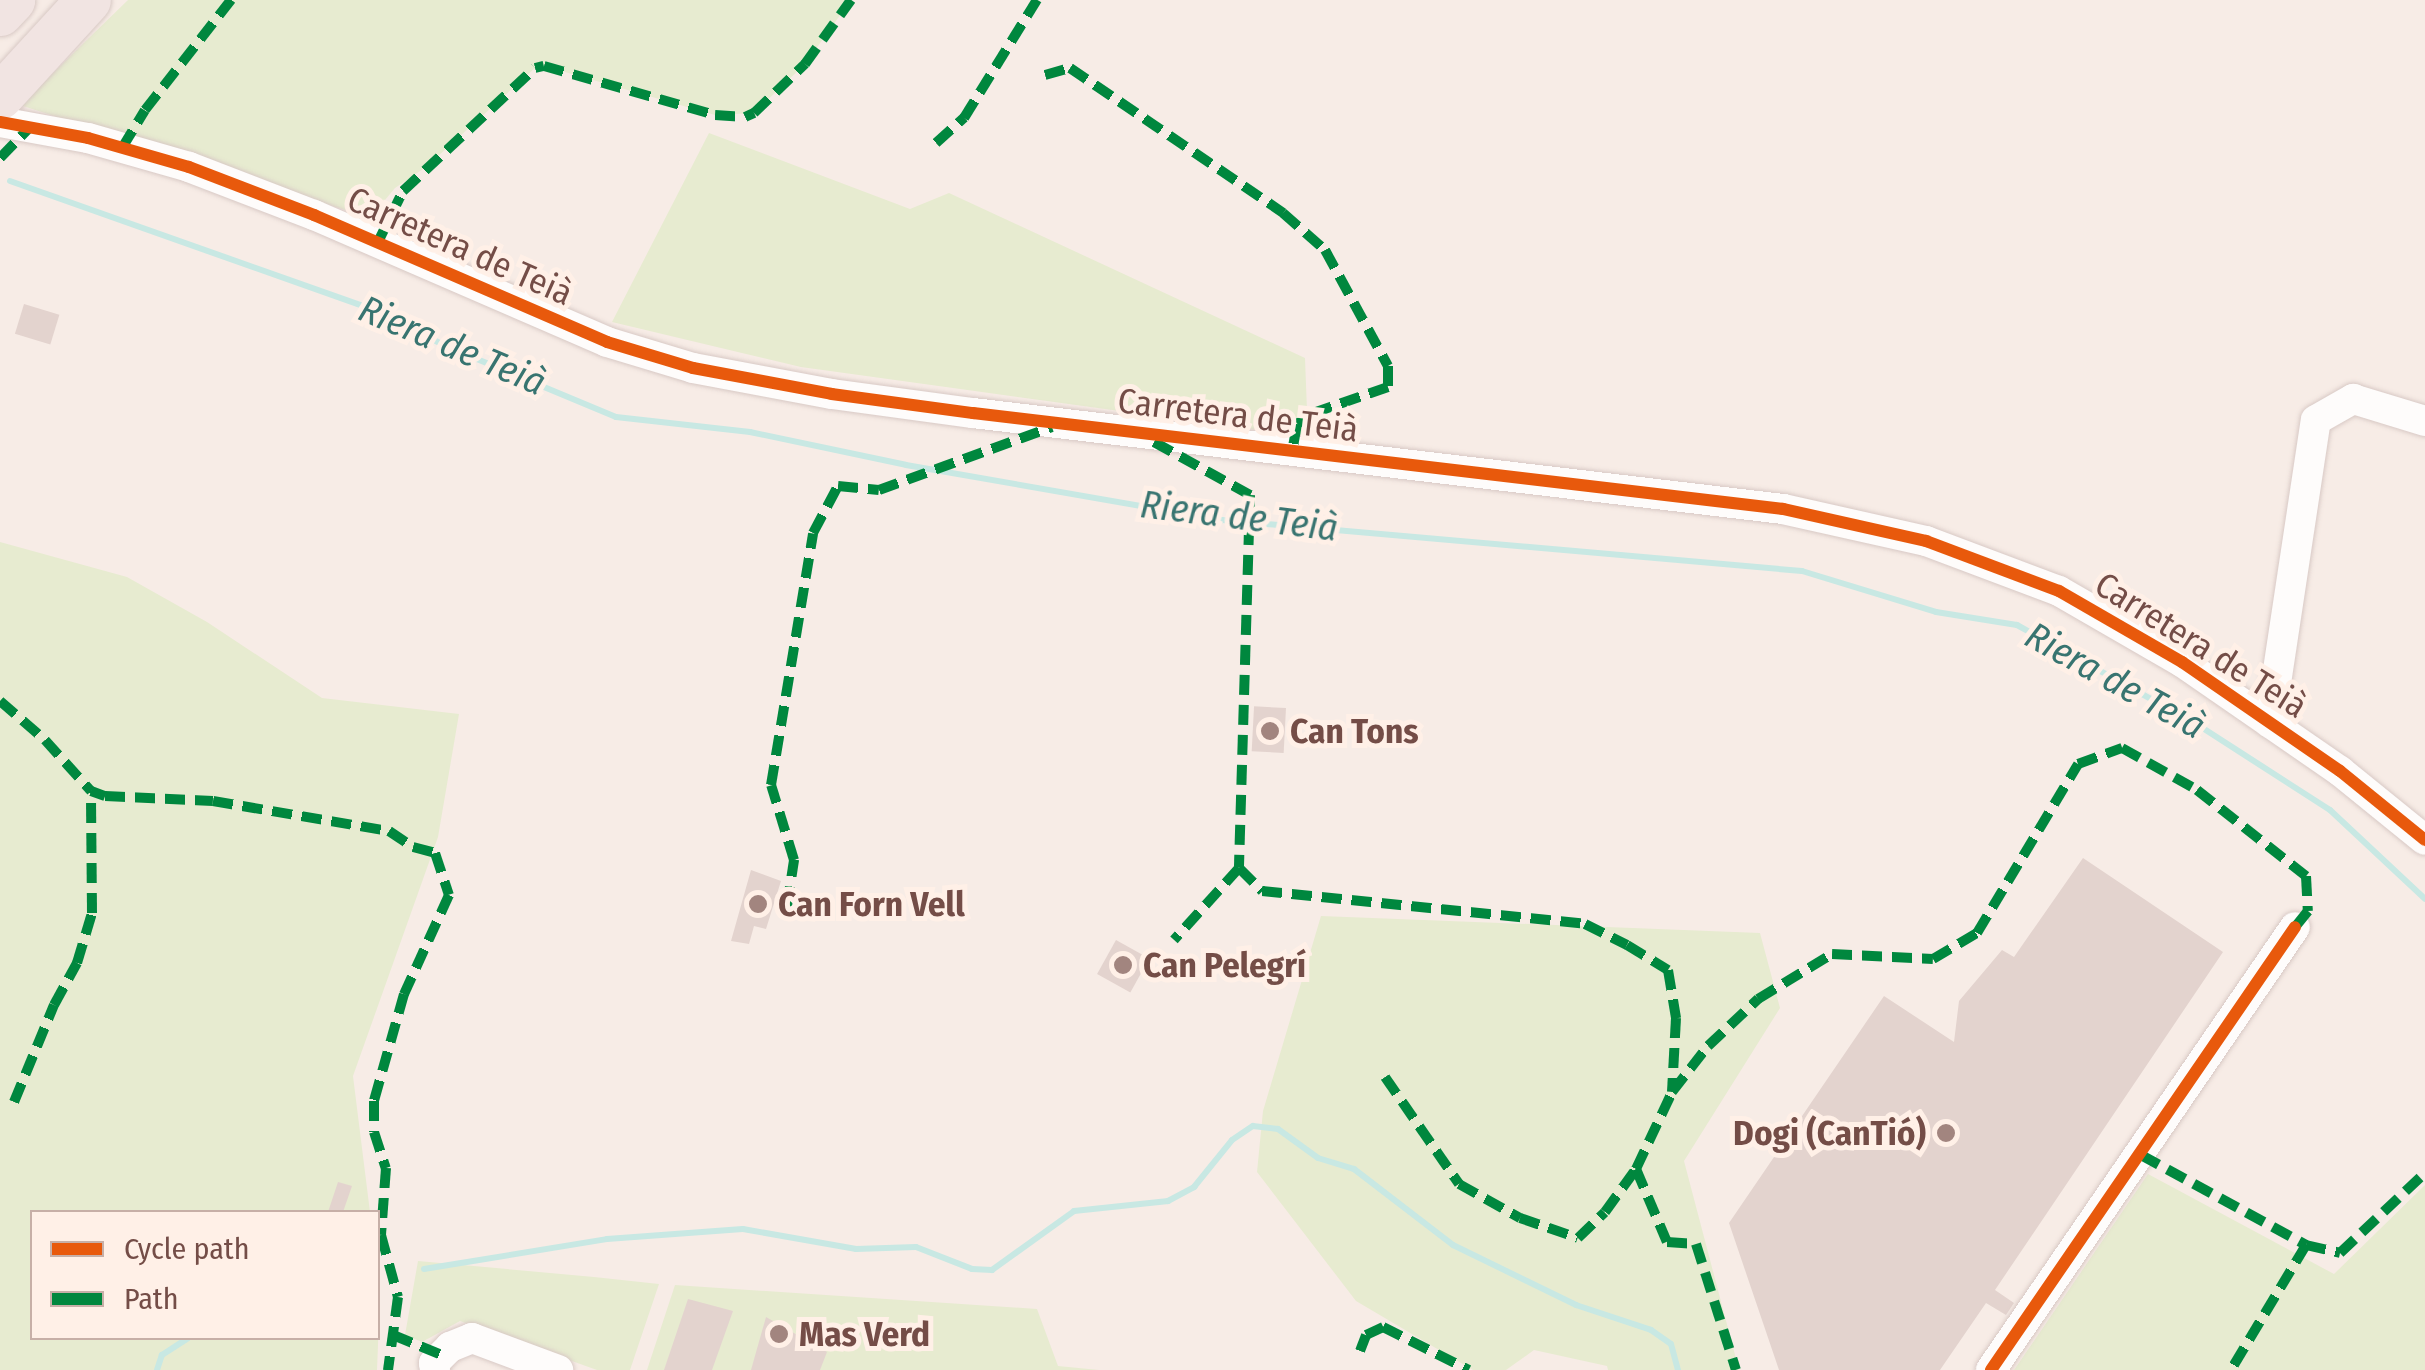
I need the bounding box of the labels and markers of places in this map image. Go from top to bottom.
place label: Can Tons [1290,710,1419,752]
marker: Can Tons [1259,720,1281,742]
place label: Can Forn Vell [778,883,965,925]
marker: Can Forn Vell [747,893,769,915]
place label: Can Pelegrí [1143,944,1306,986]
marker: Can Pelegrí [1112,954,1134,976]
place label: Dogi (CanTió) [1733,1112,1926,1154]
marker: Dogi (CanTió) [1935,1122,1957,1144]
place label: Mas Verd [799,1313,930,1355]
marker: Mas Verd [768,1323,790,1345]

